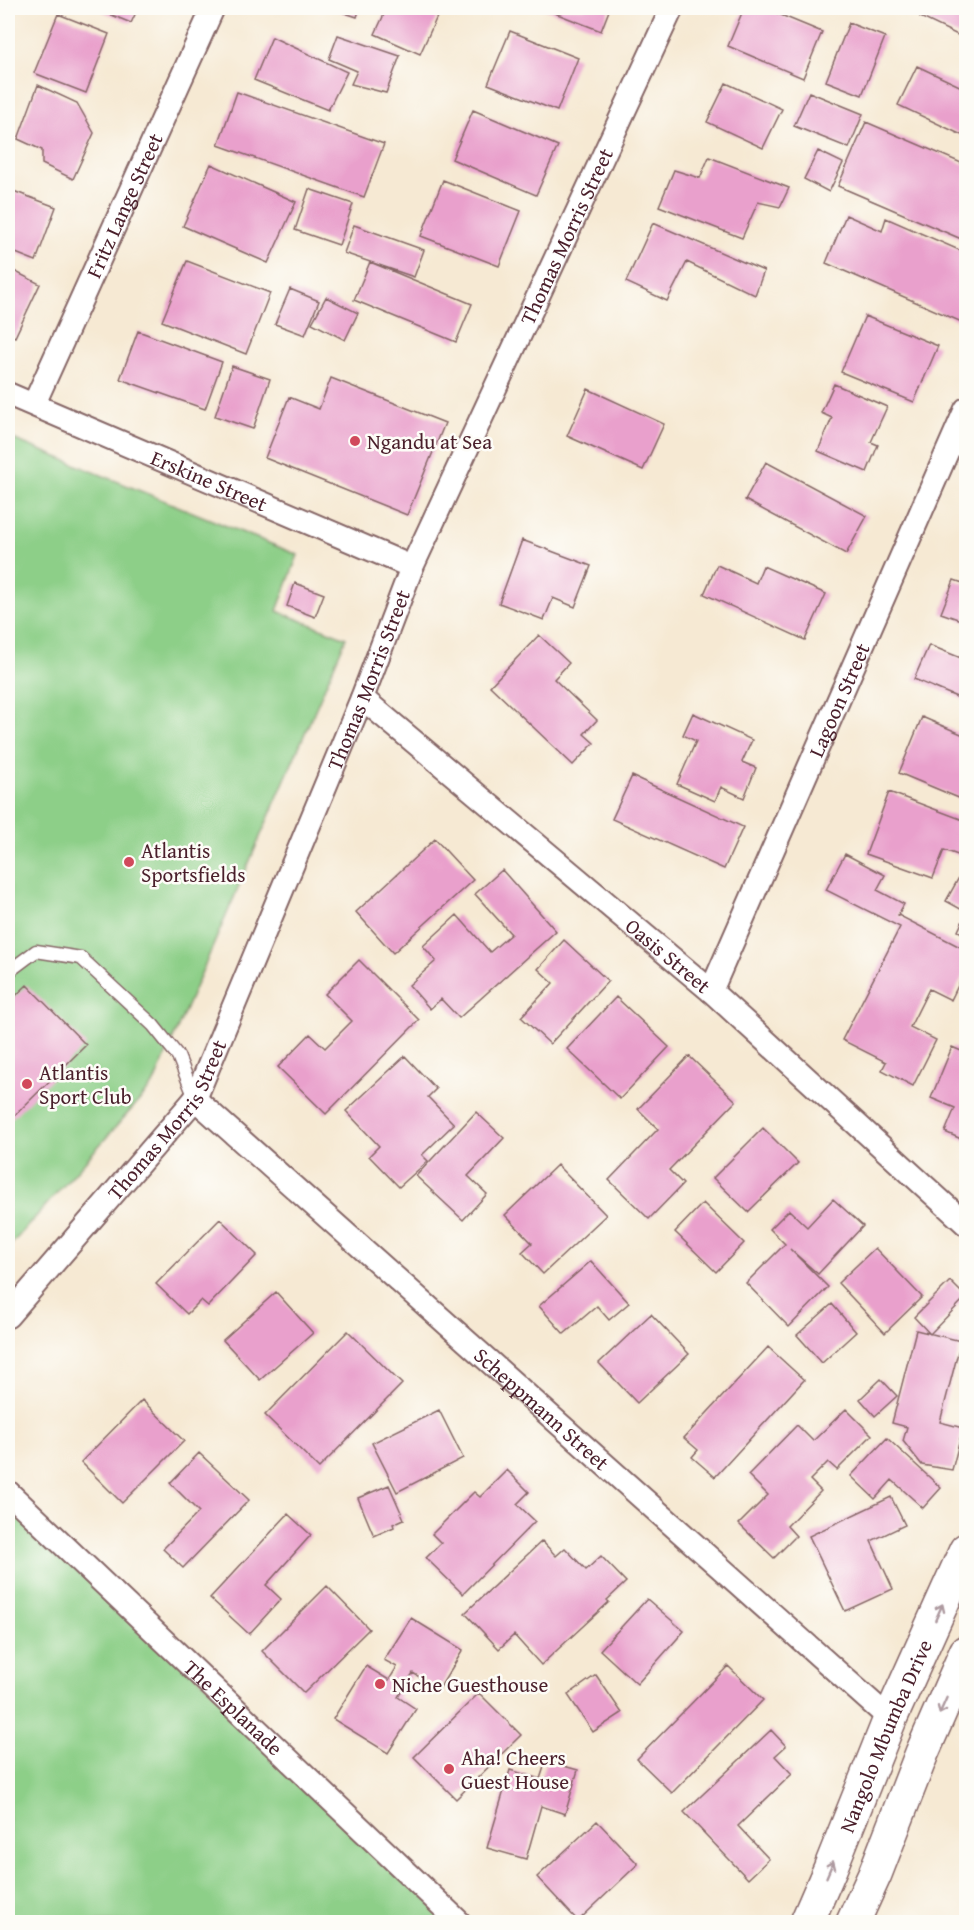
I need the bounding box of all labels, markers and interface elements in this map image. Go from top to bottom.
street label: Fritz Lange Street [78,127,170,283]
street label: Thomas Morris Street [511,142,621,330]
place label: Ngandu at Sea [367,426,492,457]
marker: Ngandu at Sea [348,434,362,448]
street label: Erskine Street [146,442,273,519]
street label: Thomas Morris Street [318,585,418,775]
street label: Lagoon Street [800,637,877,762]
place label: Atlantis Sportsfields [141,835,246,890]
marker: Atlantis Sportsfields [122,855,136,869]
street label: Oasis Street [619,910,718,1001]
street label: Thomas Morris Street [100,1034,234,1206]
place label: Atlantis Sport Club [39,1057,132,1112]
marker: Atlantis Sport Club [20,1077,34,1091]
street label: Scheppmann Street [467,1340,617,1478]
one-way arrow [933,1603,945,1621]
street label: Nangolo Mbumba Drive [831,1634,940,1837]
street label: The Esplanade [177,1652,291,1762]
place label: Niche Guesthouse [392,1669,548,1700]
marker: Niche Guesthouse [373,1677,387,1691]
one-way arrow [937,1696,948,1714]
place label: Aha! Cheers Guest House [461,1742,569,1797]
marker: Aha! Cheers Guest House [442,1762,456,1776]
one-way arrow [825,1860,836,1879]

